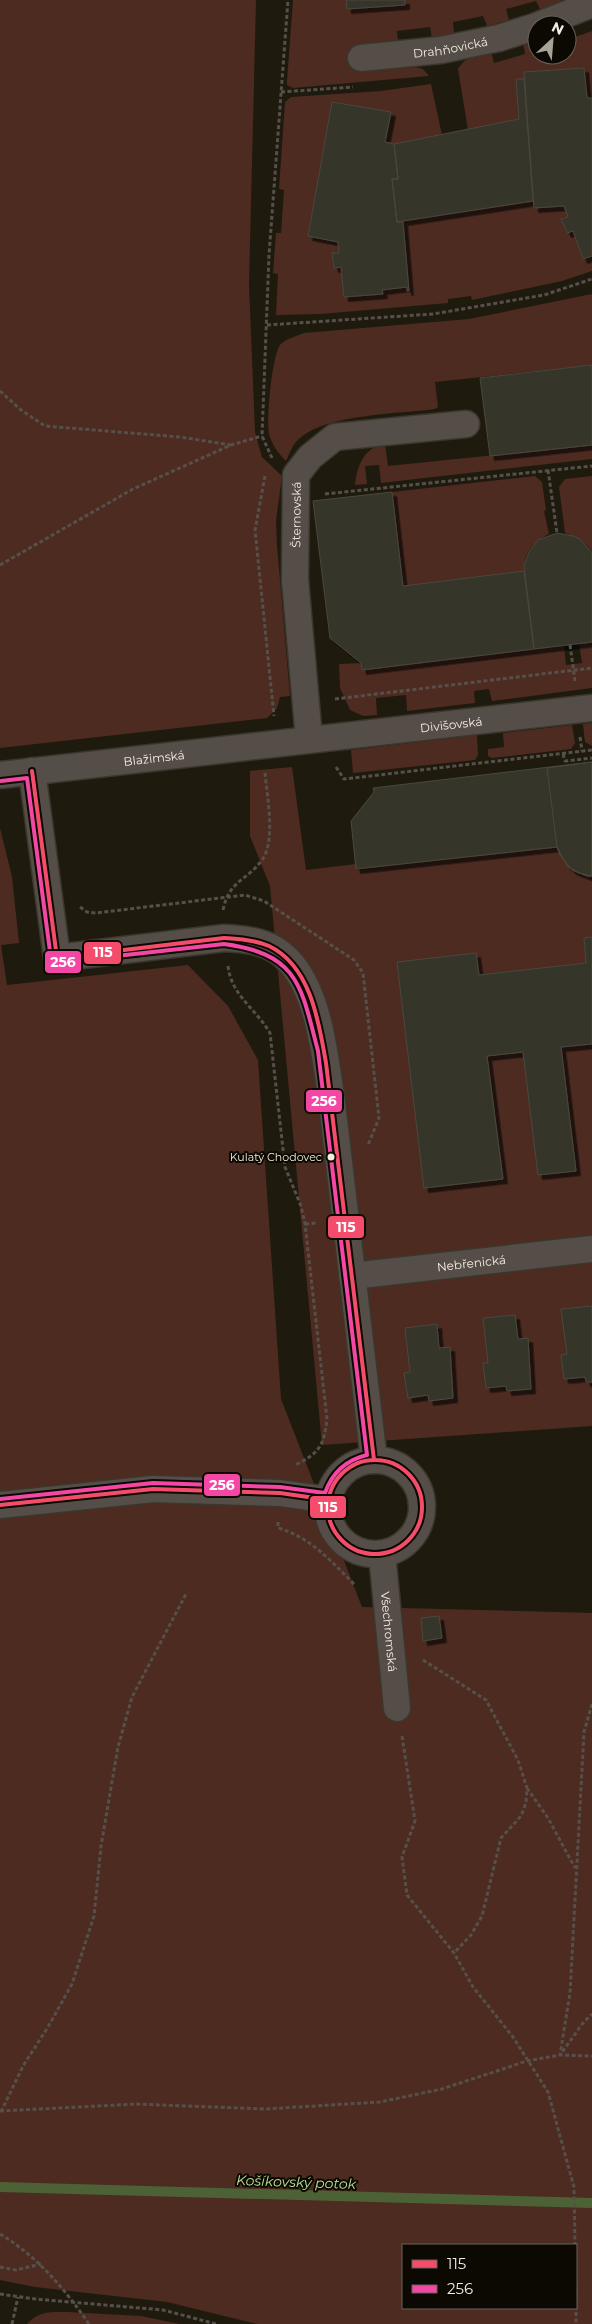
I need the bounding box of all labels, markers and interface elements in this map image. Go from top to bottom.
north arrow [527,15,577,65]
text: N [549,18,567,39]
street label: Drahňovická [412,33,489,60]
street label: Šternovská [288,482,303,548]
street label: Divišovská [419,713,483,735]
street label: Blažimská [123,747,185,768]
line badge: 115 [83,941,122,965]
text: 115 [93,943,113,961]
line badge: 256 [44,950,82,974]
text: 256 [50,953,76,971]
line badge: 256 [305,1089,343,1113]
text: 256 [311,1092,337,1110]
place label: Kulatý Chodovec [230,1150,322,1164]
marker: Kulatý Chodovec [326,1152,336,1162]
line badge: 115 [327,1215,365,1239]
text: 115 [336,1218,356,1236]
street label: Nebřenická [436,1251,507,1274]
line badge: 256 [203,1473,241,1497]
text: 256 [209,1476,235,1494]
line badge: 115 [309,1495,347,1519]
text: 115 [318,1498,338,1516]
street label: Všechromská [378,1591,401,1672]
water label: Košíkovský potok [236,2171,357,2193]
legend [402,2244,577,2309]
text: 115 [447,2254,466,2273]
text: 256 [447,2279,473,2298]

